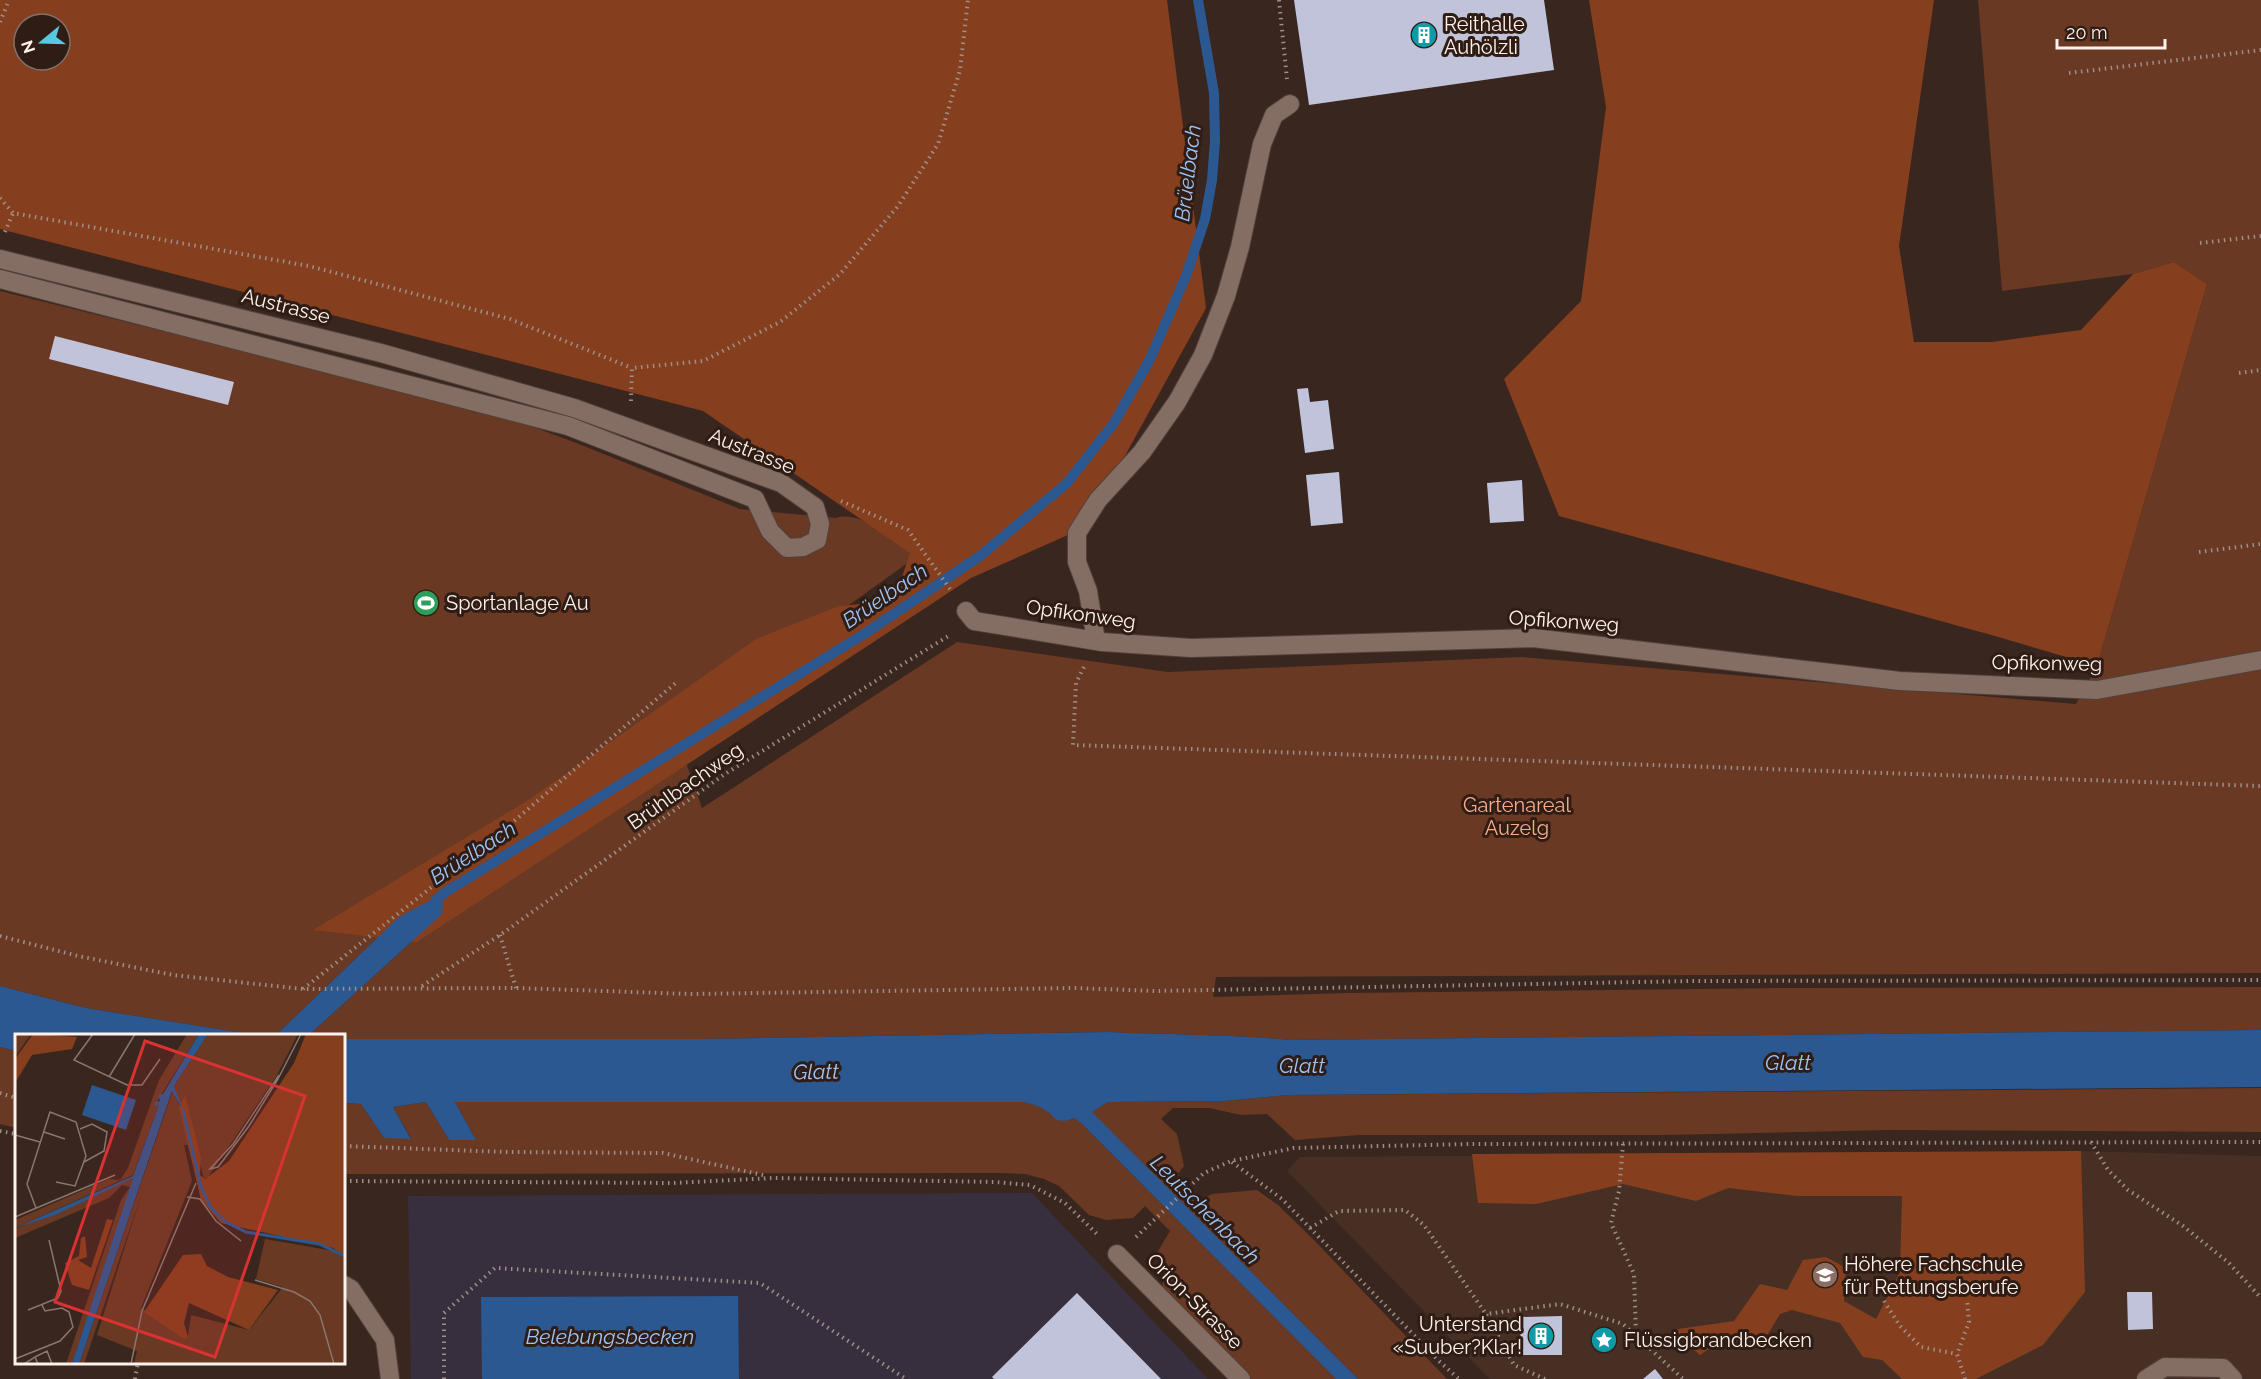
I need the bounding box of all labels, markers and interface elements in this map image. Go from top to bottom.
north arrow [12,12,72,72]
place label: Reithalle Auhölzli [1444,12,1525,59]
scale bar [2057,12,2165,50]
building icon: Reithalle Auhölzli [1409,20,1439,50]
text: 20 m [2066,22,2108,43]
text: N [17,38,39,56]
water label: Brüelbach [1169,123,1206,223]
street label: Austrasse [239,283,333,329]
street label: Austrasse [706,423,799,479]
water label: Brüelbach [837,558,932,633]
sports icon: Sportanlage Au [411,588,441,618]
place label: Sportanlage Au [446,591,589,615]
street label: Opfikonweg [1025,594,1137,634]
street label: Opfikonweg [1508,605,1620,637]
street label: Opfikonweg [1991,650,2103,676]
street label: Brühlbachweg [623,737,747,835]
park label: Gartenareal Auzelg [1463,793,1571,840]
water label: Brüelbach [425,816,520,890]
inset map [15,1034,345,1364]
water label: Glatt [1765,1050,1811,1075]
water label: Glatt [1279,1053,1325,1078]
water label: Glatt [793,1059,839,1084]
water label: Leutschenbach [1145,1150,1265,1270]
street label: Orion-Strasse [1142,1248,1248,1354]
place label: Höhere Fachschule für Rettungsberufe [1844,1252,2023,1299]
school or university icon: Höhere Fachschule für Rettungsberufe [1810,1260,1840,1290]
place label: Unterstand «Suuber?Klar! [1393,1312,1522,1359]
building icon: Unterstand «Suuber?Klar! [1526,1321,1556,1351]
water label: Belebungsbecken [526,1324,694,1349]
place icon: Flüssigbrandbecken [1589,1325,1619,1355]
place label: Flüssigbrandbecken [1624,1328,1812,1352]

